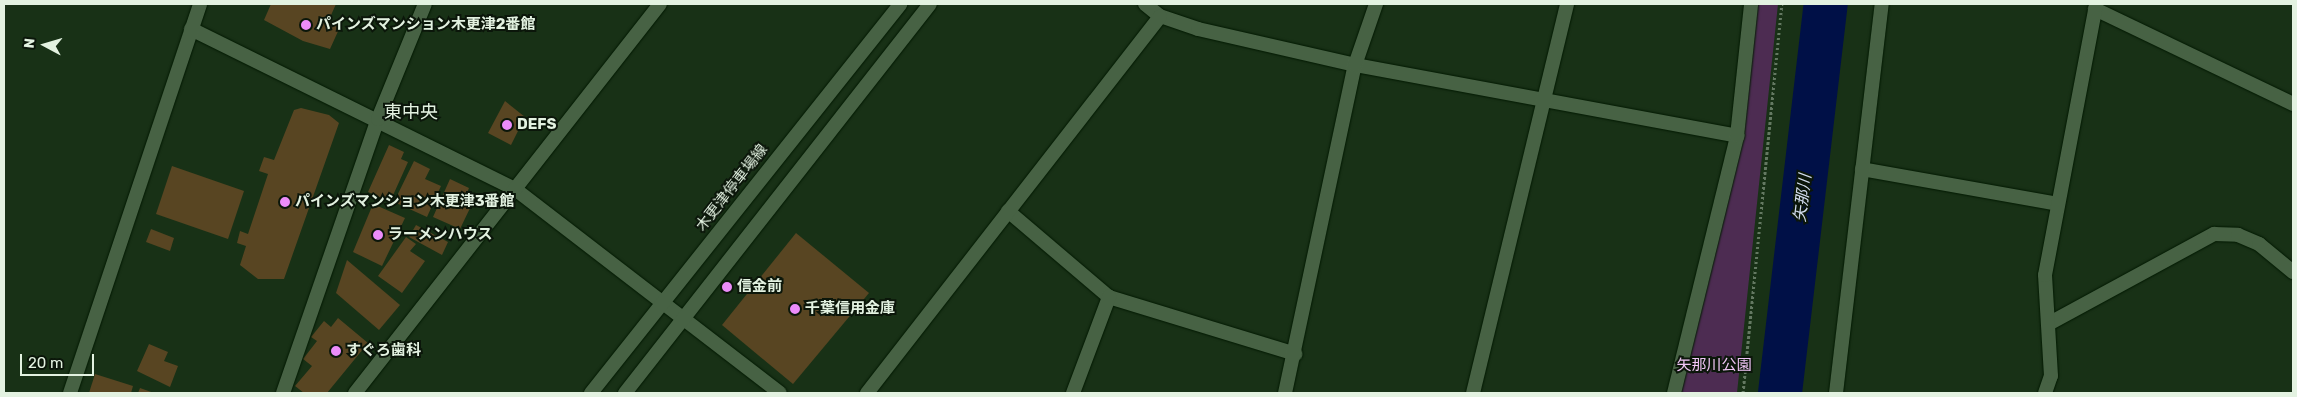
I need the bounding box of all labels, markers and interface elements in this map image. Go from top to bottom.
place label: パインズマンション木更津2番館 [316,16,536,34]
marker: パインズマンション木更津2番館 [300,19,312,31]
north arrow [20,20,70,70]
text: N [21,37,39,49]
district label: 東中央 [384,101,438,123]
place label: DEFS [517,116,556,134]
marker: DEFS [501,119,513,131]
street label: 木更津停車場線 [693,141,771,235]
water label: 矢那川 [1791,173,1815,223]
place label: パインズマンション木更津3番館 [295,193,515,211]
marker: パインズマンション木更津3番館 [279,196,291,208]
place label: ラーメンハウス [388,226,493,244]
marker: ラーメンハウス [372,229,384,241]
place label: 信金前 [737,278,782,296]
marker: 信金前 [721,281,733,293]
place label: 千葉信用金庫 [805,300,895,318]
marker: 千葉信用金庫 [789,303,801,315]
place label: すぐろ歯科 [346,342,421,360]
scale bar [22,344,96,376]
marker: すぐろ歯科 [330,345,342,357]
text: 20 m [28,354,63,372]
park label: 矢那川公園 [1677,357,1751,375]

